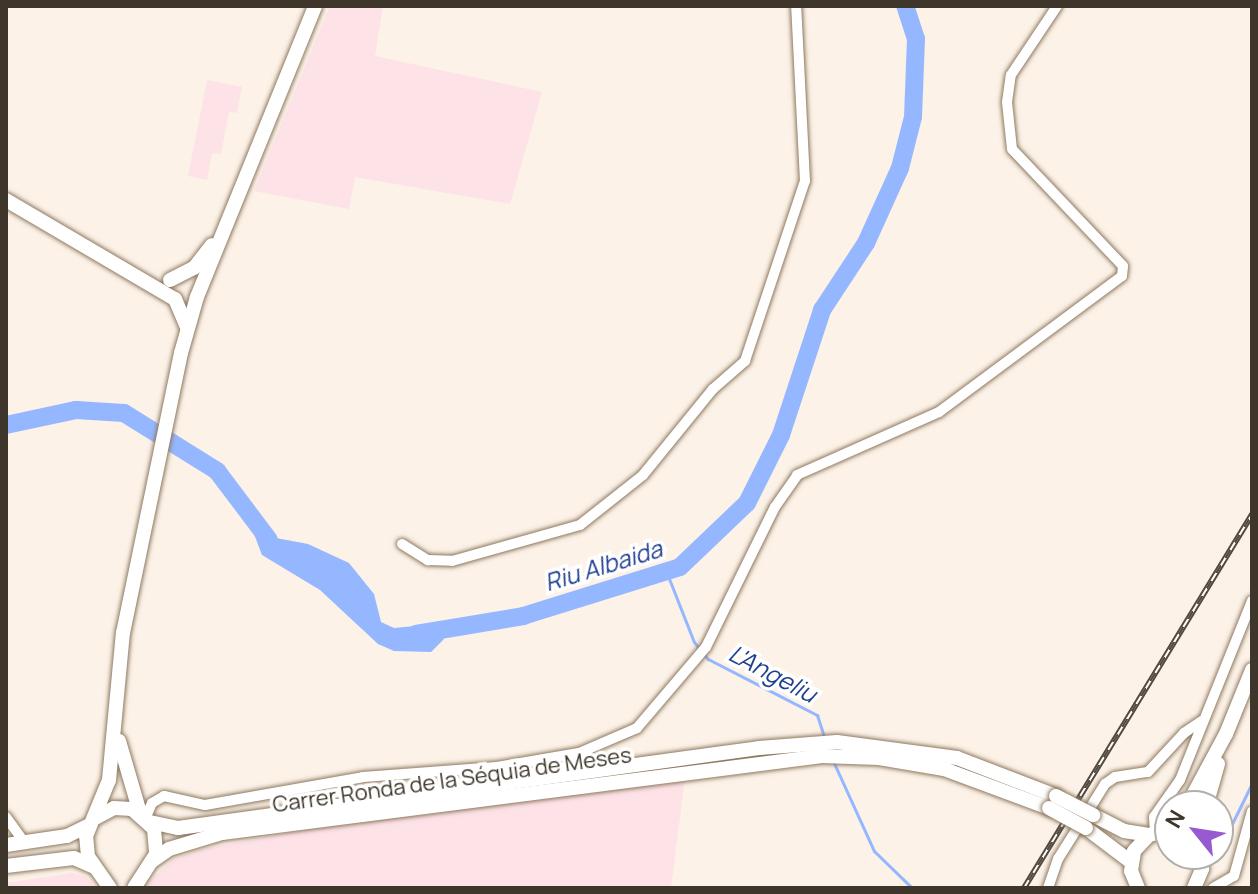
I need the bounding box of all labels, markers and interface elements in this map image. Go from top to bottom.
water label: Riu Albaida [541,533,665,597]
water label: L'Angeliu [724,638,822,708]
street label: Carrer Ronda de la Séquia de Meses [271,742,633,818]
north arrow [1154,790,1234,870]
text: N [1158,805,1192,833]

